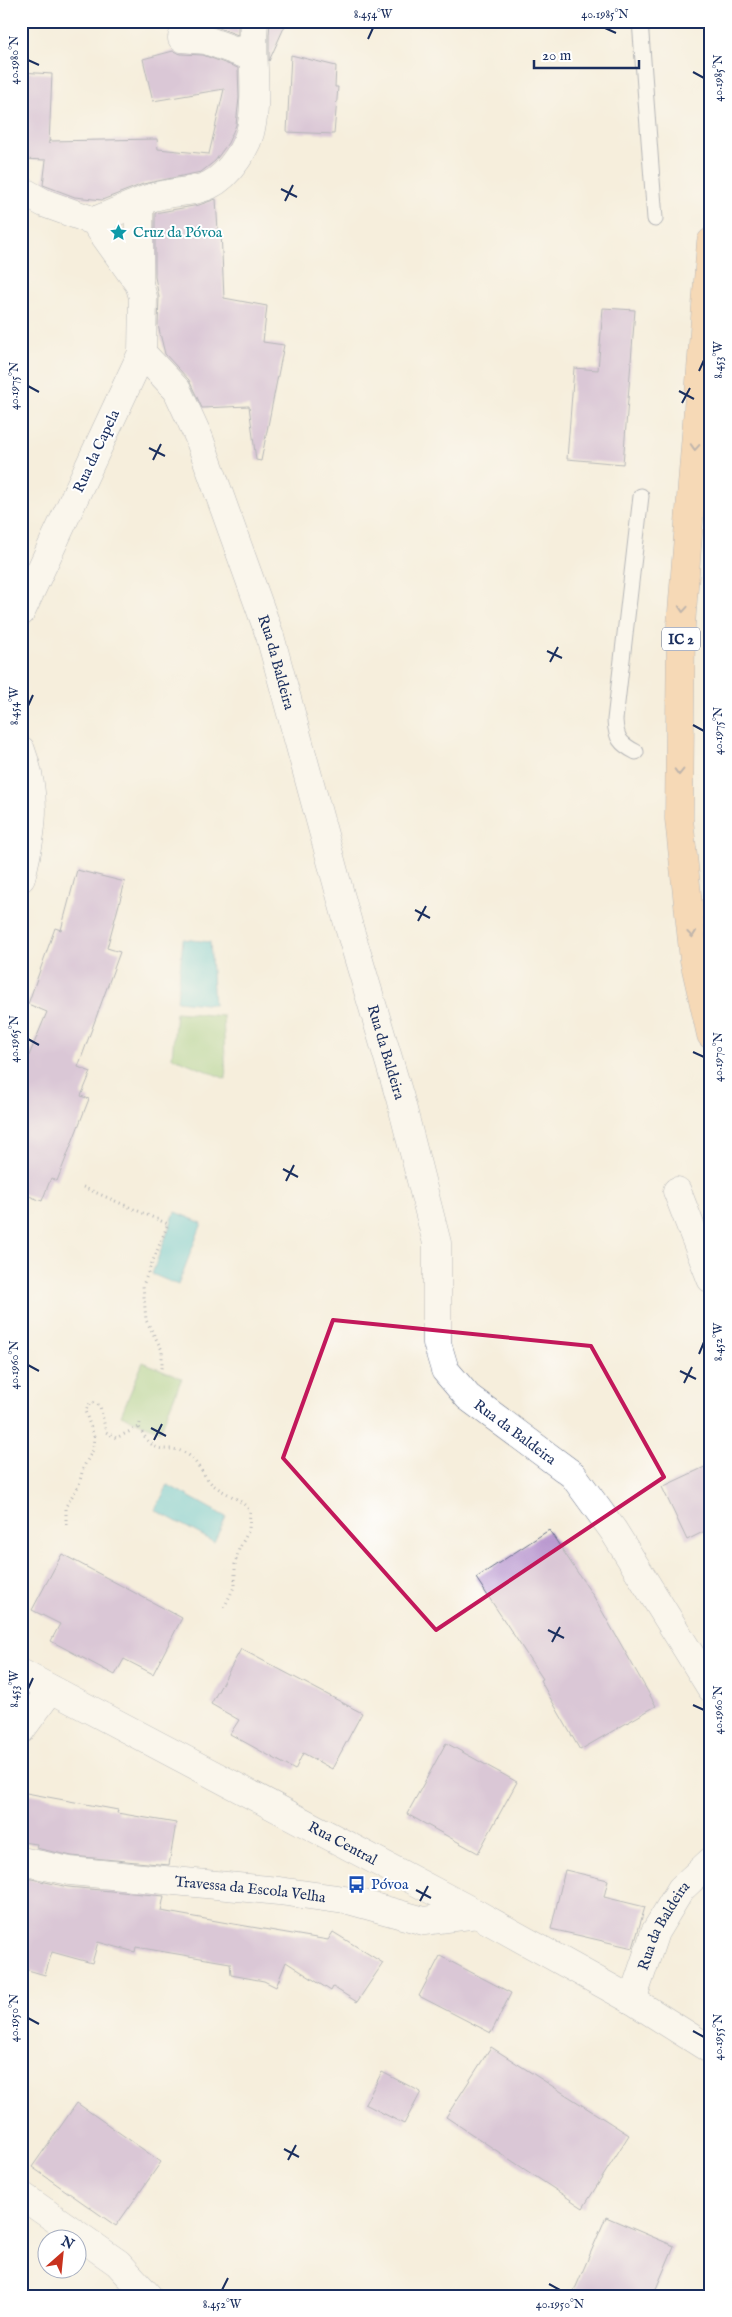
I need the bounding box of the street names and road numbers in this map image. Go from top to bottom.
street label: Rua da Capela [69,406,124,496]
street label: Rua da Baldeira [253,612,299,712]
road number: IC 2 [662,628,700,650]
street label: Rua da Baldeira [363,1002,409,1102]
street label: Rua da Baldeira [470,1396,560,1470]
street label: Rua Central [305,1817,381,1870]
street label: Travessa da Escola Velha [174,1872,327,1907]
street label: Rua da Baldeira [634,1877,694,1973]

